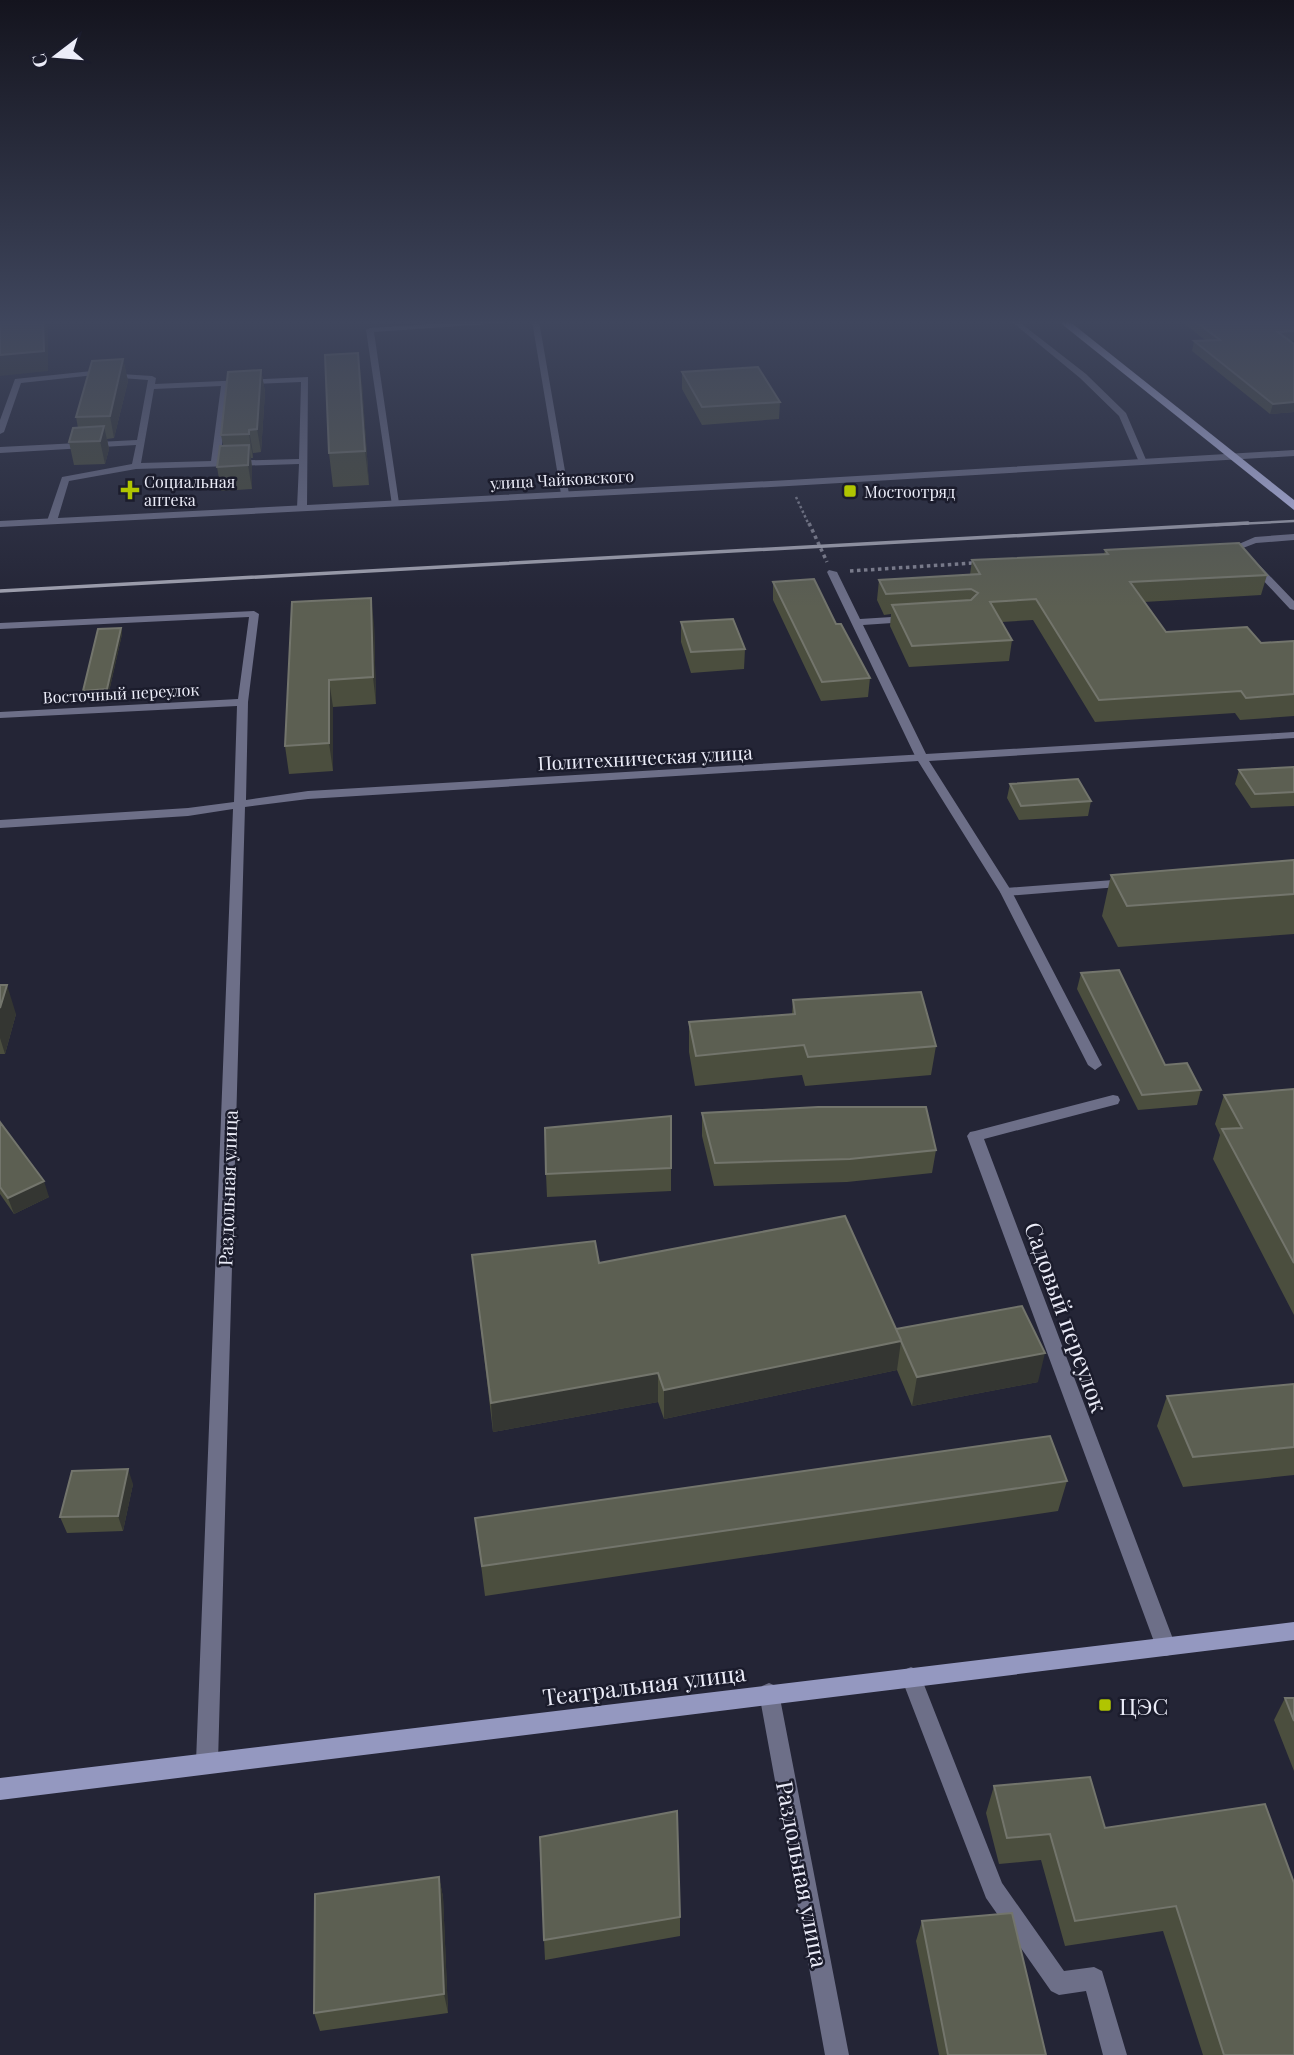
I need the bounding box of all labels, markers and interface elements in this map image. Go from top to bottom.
north arrow [21,21,91,91]
text: С [24,51,53,71]
street label: улица Чайковского [489,465,635,493]
place label: Социальная аптека [144,471,236,510]
place label: Мостоотряд [864,481,956,502]
marker: Социальная аптека [122,482,138,498]
marker: Мостоотряд [842,483,858,499]
street label: Восточный переулок [42,678,200,708]
street label: Политехническая улица [537,738,754,776]
street label: Раздольная улица [211,1109,243,1267]
street label: Садовый переулок [1018,1218,1116,1416]
street label: Театральная улица [541,1656,748,1712]
place label: ЦЭС [1119,1690,1168,1721]
marker: ЦЭС [1097,1697,1113,1713]
street label: Раздольная улица [770,1778,836,1970]

